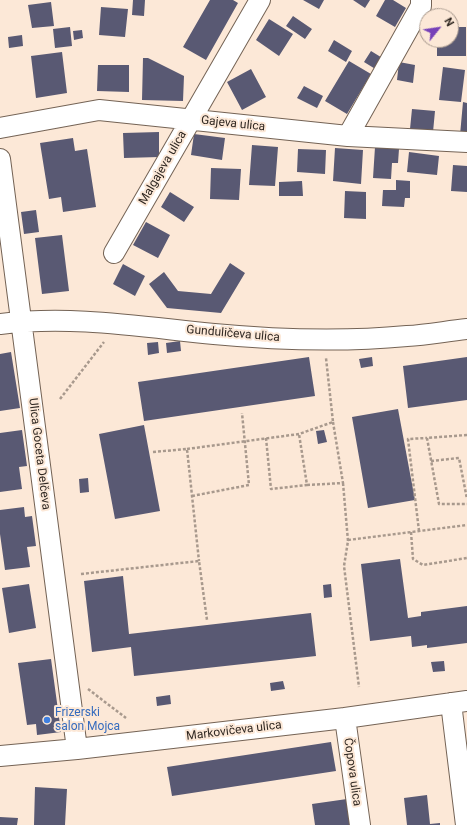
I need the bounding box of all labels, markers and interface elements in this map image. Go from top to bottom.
north arrow [419,8,459,48]
text: N [441,16,457,29]
street label: Gajeva ulica [200,113,266,135]
street label: Malgajeva ulica [136,129,190,207]
street label: Gunduličeva ulica [186,323,280,345]
street label: Ulica Goceta Delčeva [25,397,53,511]
place label: Frizerski salon Mojca [55,706,120,734]
marker: Frizerski salon Mojca [42,715,52,725]
street label: Markovičeva ulica [186,718,282,744]
street label: Čopova ulica [340,737,364,807]

